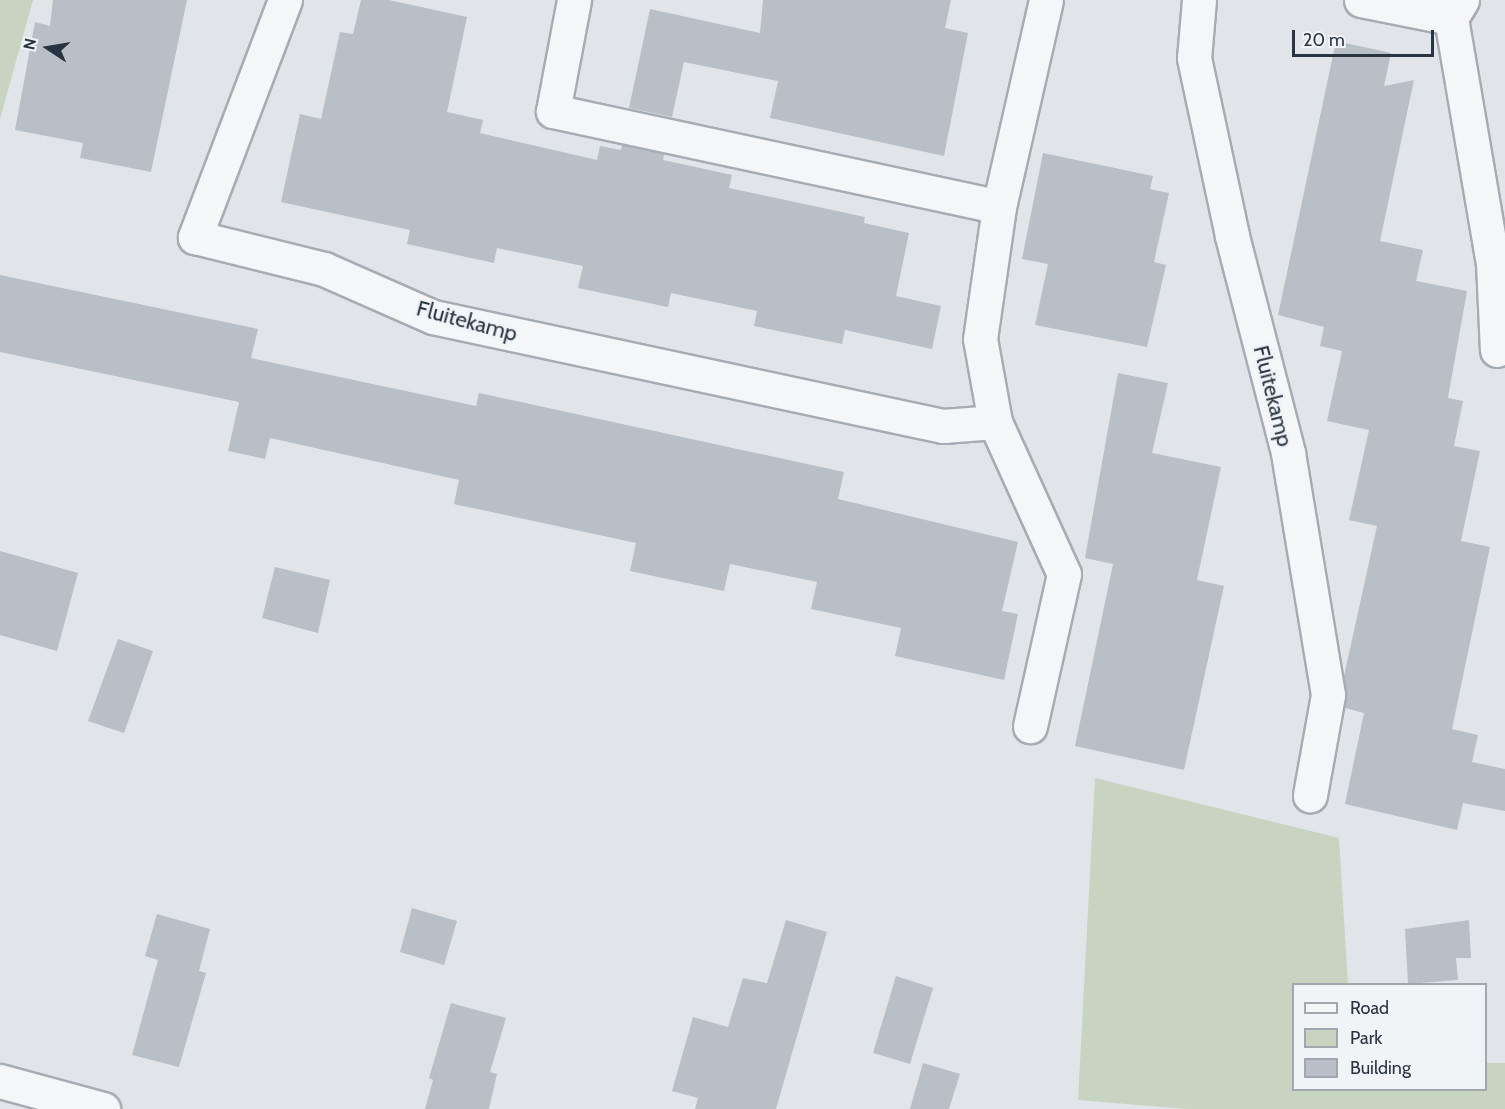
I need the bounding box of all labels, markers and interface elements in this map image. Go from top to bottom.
north arrow [18,18,78,78]
scale bar [1295,18,1438,56]
text: 20 m [1303,29,1345,51]
text: N [19,37,40,52]
street label: Fluitekamp [414,295,520,347]
street label: Fluitekamp [1248,343,1298,449]
legend [1292,983,1487,1091]
text: Road [1350,997,1389,1019]
text: Park [1350,1027,1382,1049]
text: Building [1350,1057,1411,1079]

